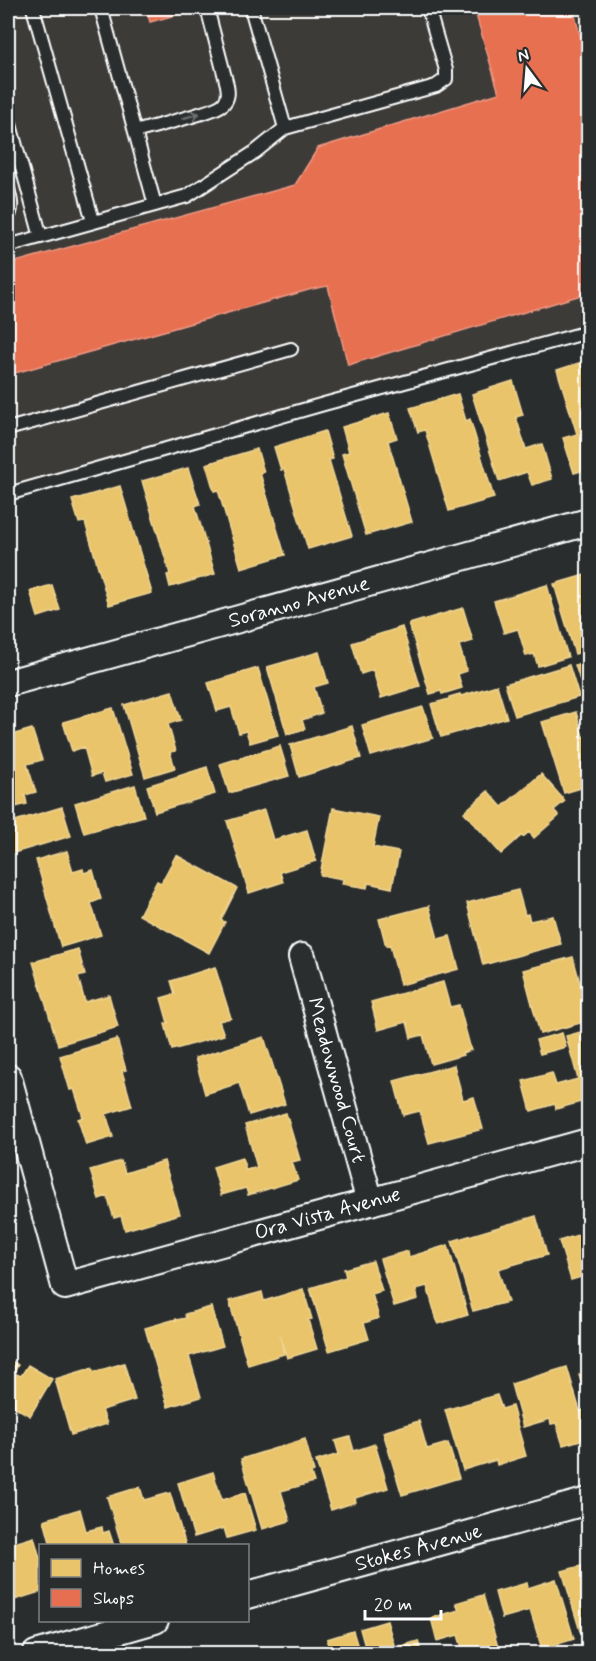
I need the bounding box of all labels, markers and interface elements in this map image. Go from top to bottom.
north arrow [497,39,557,99]
text: N [515,44,531,68]
one-way arrow [181,110,200,121]
street label: Soranno Avenue [225,569,373,635]
street label: Meadowwood Court [300,995,373,1166]
street label: Ora Vista Avenue [251,1180,404,1247]
street label: Stokes Avenue [352,1517,485,1579]
legend [39,1544,249,1622]
text: Homes [93,1557,145,1581]
scale bar [365,1583,442,1621]
text: Shops [93,1587,134,1611]
text: 20 m [374,1593,412,1617]

